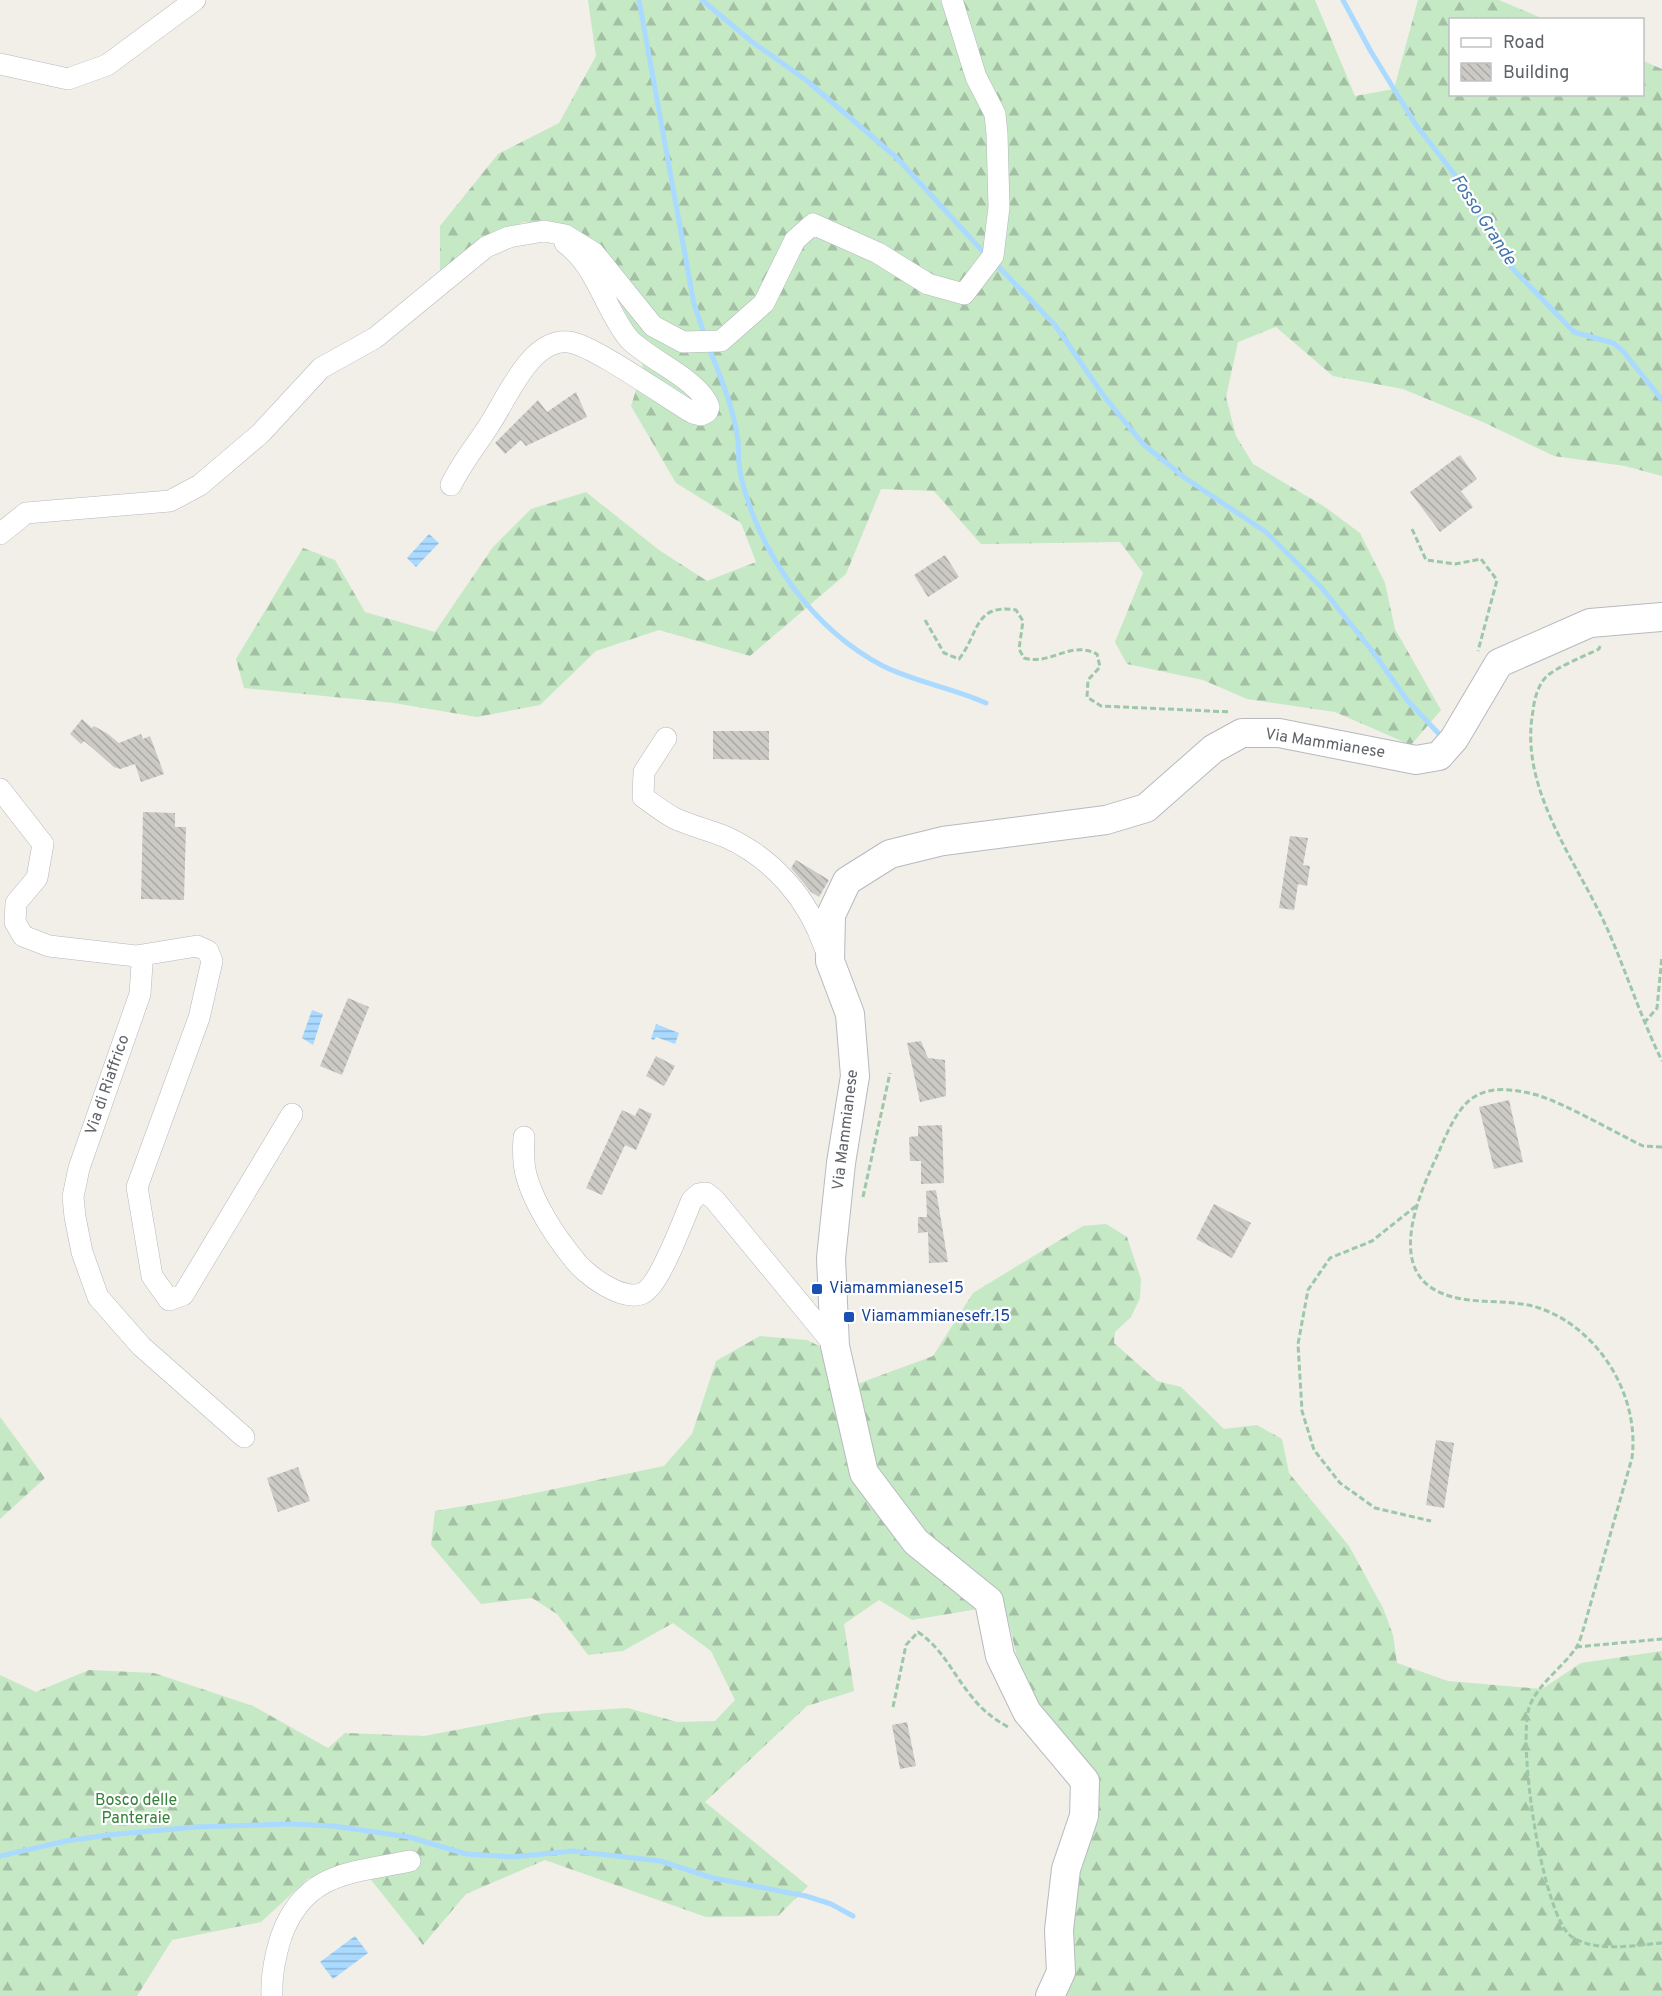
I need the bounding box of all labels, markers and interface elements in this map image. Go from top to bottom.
legend [1449,18,1644,96]
text: Road [1503,32,1545,55]
text: Building [1503,62,1569,85]
water label: Fosso Grande [1445,170,1521,270]
street label: Via Mammianese [1264,725,1386,763]
street label: Via di Riaffrico [82,1032,135,1138]
street label: Via Mammianese [829,1069,863,1191]
place label: Viamammianese15 [829,1279,964,1299]
marker: Viamammianese15 [810,1282,824,1296]
place label: Viamammianesefr.15 [861,1307,1010,1327]
marker: Viamammianesefr.15 [842,1310,856,1324]
park label: Bosco delle Panteraie [95,1791,177,1829]

